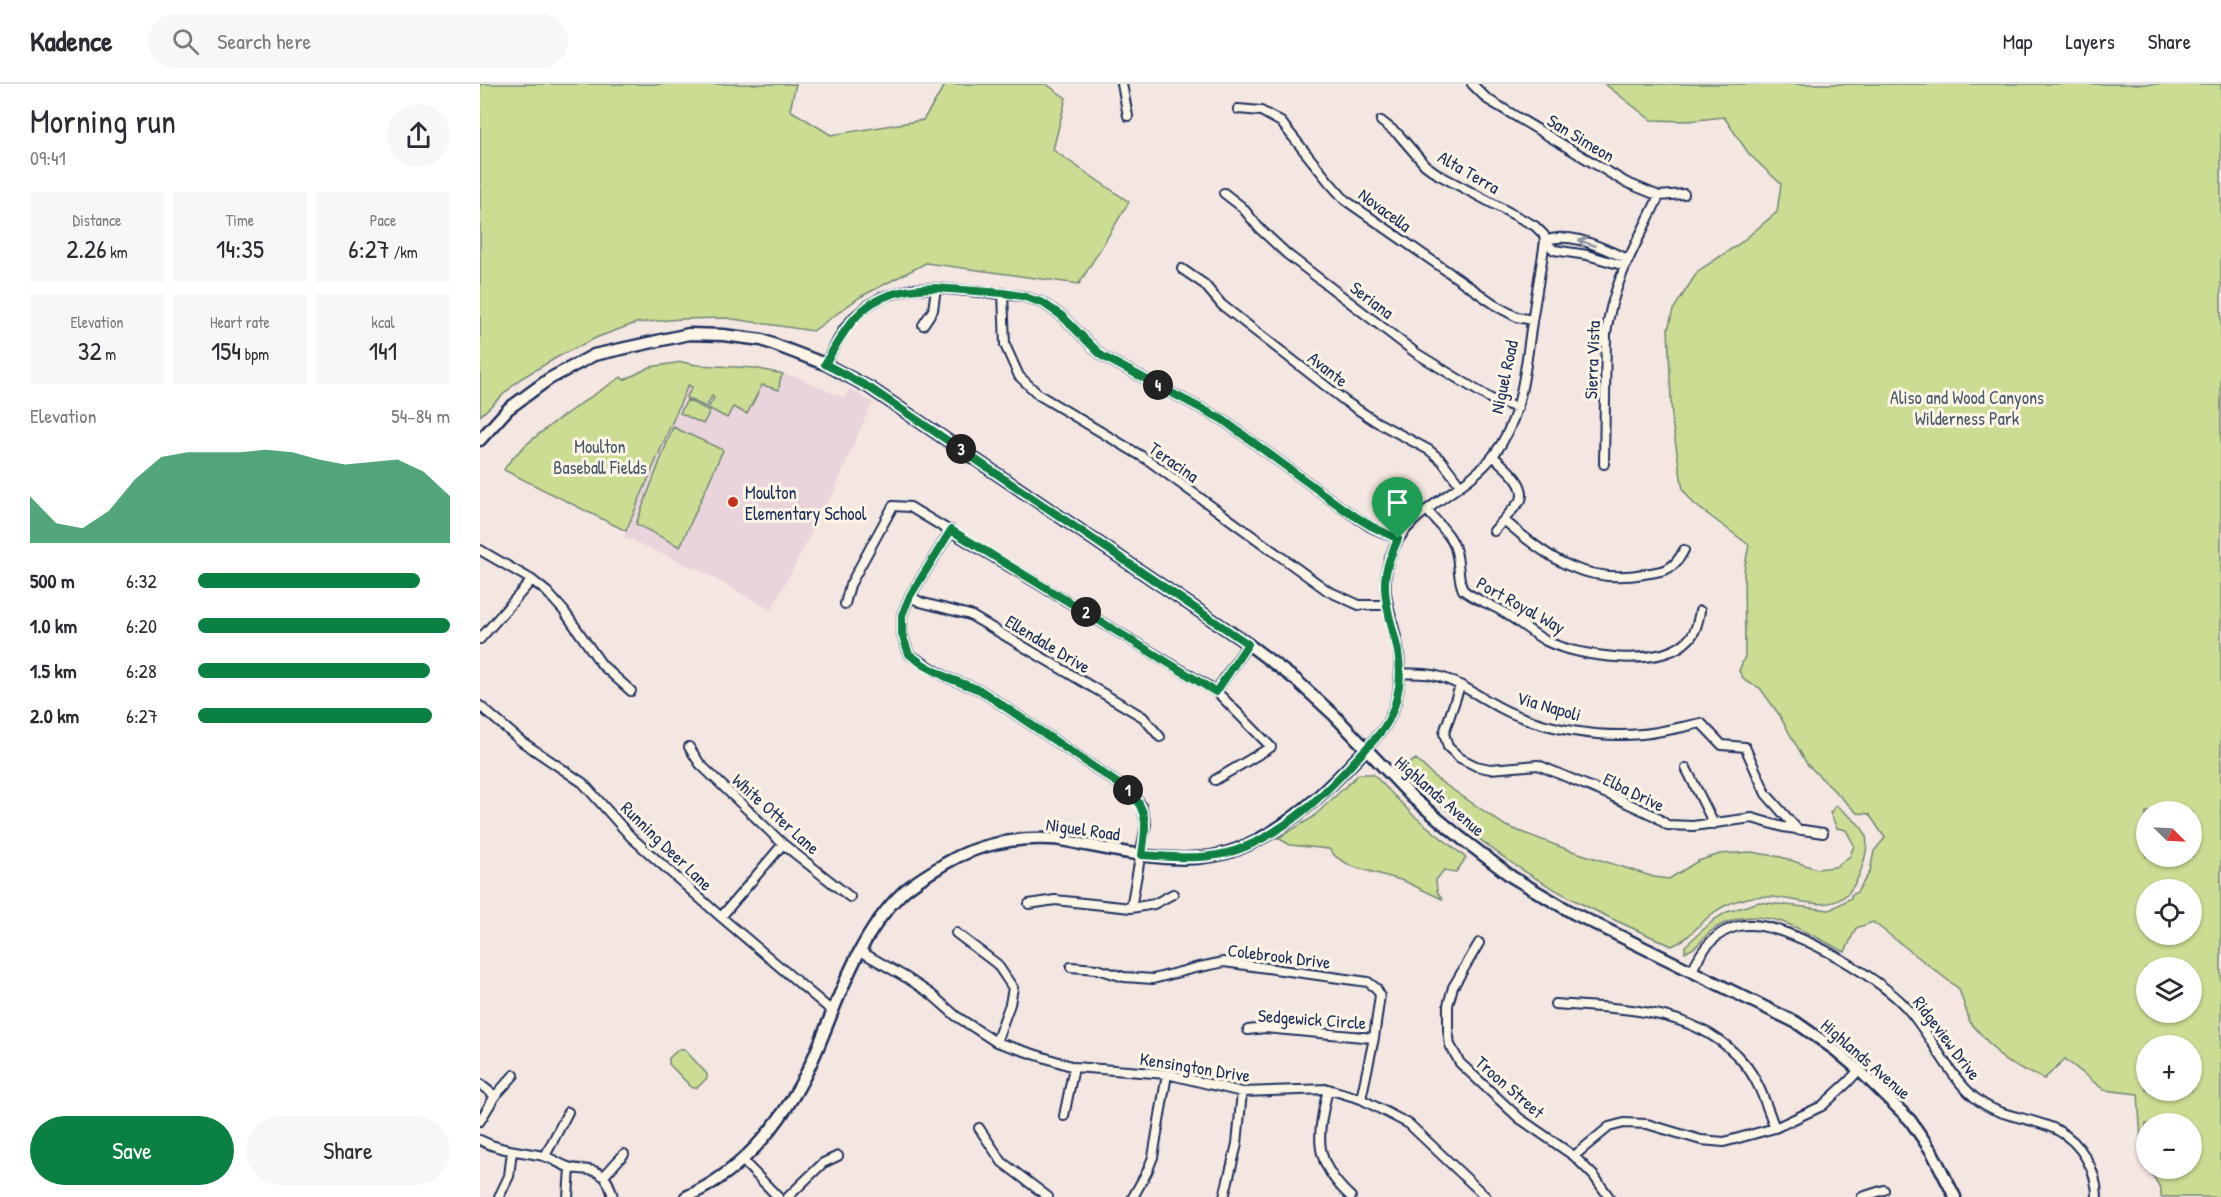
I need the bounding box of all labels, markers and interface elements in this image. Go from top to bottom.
search box [148,14,568,68]
text: Kadence [30,22,112,60]
icon: search [169,25,202,58]
text: Search here [217,26,311,56]
text: Map [2003,27,2032,56]
text: Layers [2065,27,2115,56]
text: Share [2148,27,2191,56]
text: Morning run [30,99,176,143]
button: share [387,104,450,167]
street label: San Simeon [1543,108,1619,168]
text: 09:41 [30,144,66,171]
street label: Alta Terra [1434,144,1504,200]
street label: Novacella [1353,182,1417,238]
text: Distance [73,209,121,231]
text: Time [226,209,254,231]
text: Pace [370,209,396,231]
text: 2.26 [66,231,107,266]
text: 14:35 [216,231,264,266]
text: 6:27 [348,231,390,266]
one-way arrow [1578,237,1597,248]
text: km [107,241,128,263]
text: /km [390,241,418,263]
street label: Seriana [1345,275,1399,325]
text: Elevation [70,311,124,333]
text: Heart rate [210,311,270,333]
text: kcal [371,311,395,333]
street label: Sierra Vista [1578,320,1606,400]
text: 32 [78,333,102,368]
text: 154 [211,333,241,368]
text: 141 [369,333,397,368]
street label: Niguel Road [1484,338,1524,416]
text: m [102,343,116,365]
text: bpm [241,343,269,365]
street label: Avante [1303,345,1353,393]
pin: 4 [1143,370,1173,400]
text: 4 [1155,374,1161,396]
park label: Aliso and Wood Canyons Wilderness Park [1890,385,2044,431]
text: Elevation [30,402,96,429]
text: 54–84 m [391,402,450,429]
park label: Moulton Baseball Fields [553,434,647,480]
pin: 3 [946,434,976,464]
street label: Teracina [1144,436,1204,488]
text: 3 [957,438,965,460]
pin [1372,477,1423,539]
place label: Moulton Elementary School [745,480,867,526]
icon: arrive [1381,486,1414,519]
marker: Moulton Elementary School [726,495,740,509]
text: 500 m [30,567,75,594]
text: 6:32 [126,567,157,594]
street label: Port Royal Way [1472,570,1570,640]
pin: 2 [1071,597,1101,627]
text: 2 [1082,601,1090,623]
street label: Ellendale Drive [1001,609,1095,679]
text: 1.0 km [30,612,77,639]
text: 6:20 [126,612,157,639]
text: 1.5 km [30,657,77,684]
text: 6:28 [126,657,157,684]
street label: Via Napoli [1514,685,1584,727]
text: 2.0 km [30,702,79,729]
text: 6:27 [126,702,158,729]
street label: Highlands Avenue [1390,750,1490,842]
street label: Elba Drive [1599,766,1669,818]
street label: White Otter Lane [727,768,825,860]
pin: 1 [1113,775,1143,805]
text: 1 [1125,779,1131,801]
street label: Running Deer Lane [616,796,718,896]
north arrow [2136,801,2202,867]
map controls [2136,801,2202,1179]
street label: Niguel Road [1044,811,1122,847]
button: locate [2136,879,2202,945]
street label: Colebrook Drive [1226,937,1332,975]
button: layers [2136,957,2202,1023]
street label: Ridgeview Drive [1907,991,1987,1085]
street label: Sedgewick Circle [1257,1003,1367,1035]
street label: Highlands Avenue [1816,1013,1916,1105]
button: + [2136,1035,2202,1101]
street label: Kensington Drive [1138,1046,1252,1088]
street label: Troon Street [1470,1050,1551,1125]
button: − [2136,1113,2202,1179]
button: Save [30,1116,234,1185]
button: Share [246,1116,450,1185]

